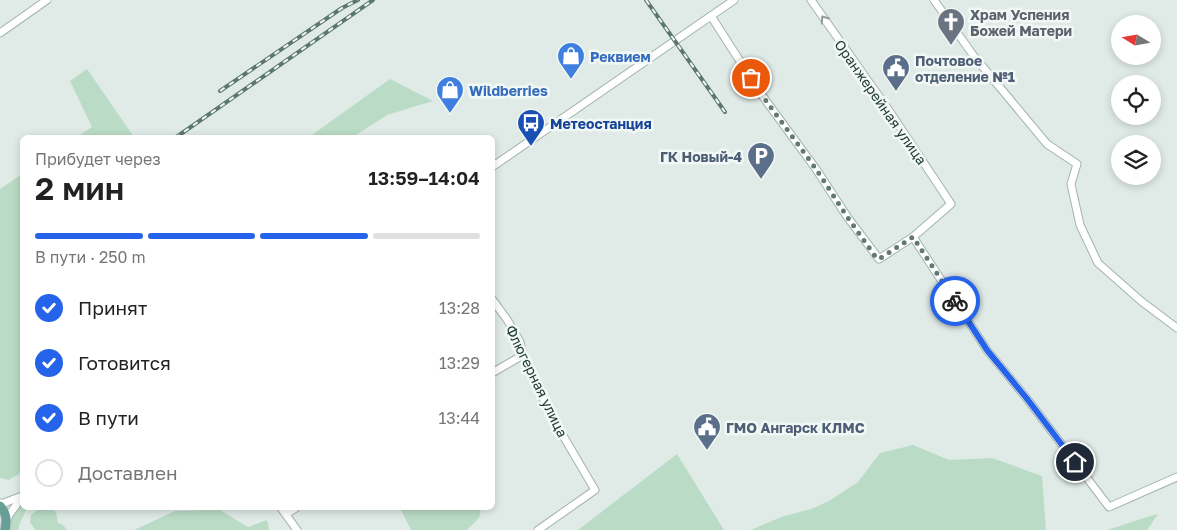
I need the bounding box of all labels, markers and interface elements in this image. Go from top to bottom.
place label: Храм Успения Божей Матери [970,6,1072,39]
church icon: Храм Успения Божей Матери [936,7,966,46]
one-way arrow [821,15,830,25]
north arrow [1111,15,1161,65]
map controls [1111,15,1161,185]
street label: Оранжерейная улица [831,36,931,168]
shop icon: Реквием [556,41,586,80]
place label: Реквием [590,48,651,65]
place label: Почтовое отделение №1 [915,52,1015,85]
public building icon: Почтовое отделение №1 [881,53,911,92]
pin [730,57,772,99]
icon: bag [737,64,765,92]
shop icon: Wildberries [435,75,465,114]
button: locate [1111,75,1161,125]
place label: Wildberries [469,82,548,99]
bus stop icon: Метеостанция [516,108,546,147]
place label: Метеостанция [550,115,652,132]
button: layers [1111,135,1161,185]
parking icon: ГК Новый-4 [746,141,776,180]
place label: ГК Новый-4 [660,148,742,165]
text: Прибудет через [35,149,161,169]
text: 13:59–14:04 [368,166,480,189]
text: 2 мин [35,169,124,207]
text: В пути · 250 m [35,247,146,267]
courier [930,276,980,326]
icon: bike [941,287,969,315]
icon: check [35,294,63,322]
text: Принят [78,296,147,319]
text: 13:28 [439,298,480,318]
street label: Флюгерная улица [502,322,572,440]
icon: check [35,349,63,377]
text: Готовится [78,351,171,374]
text: 13:29 [439,353,480,373]
icon: check [35,404,63,432]
text: В пути [78,406,139,429]
text: 13:44 [439,408,480,428]
public building icon: ГМО Ангарск КЛМС [692,412,722,451]
place label: ГМО Ангарск КЛМС [726,419,865,436]
pin [1054,441,1096,483]
icon: home [1061,448,1089,476]
text: Доставлен [78,461,178,484]

